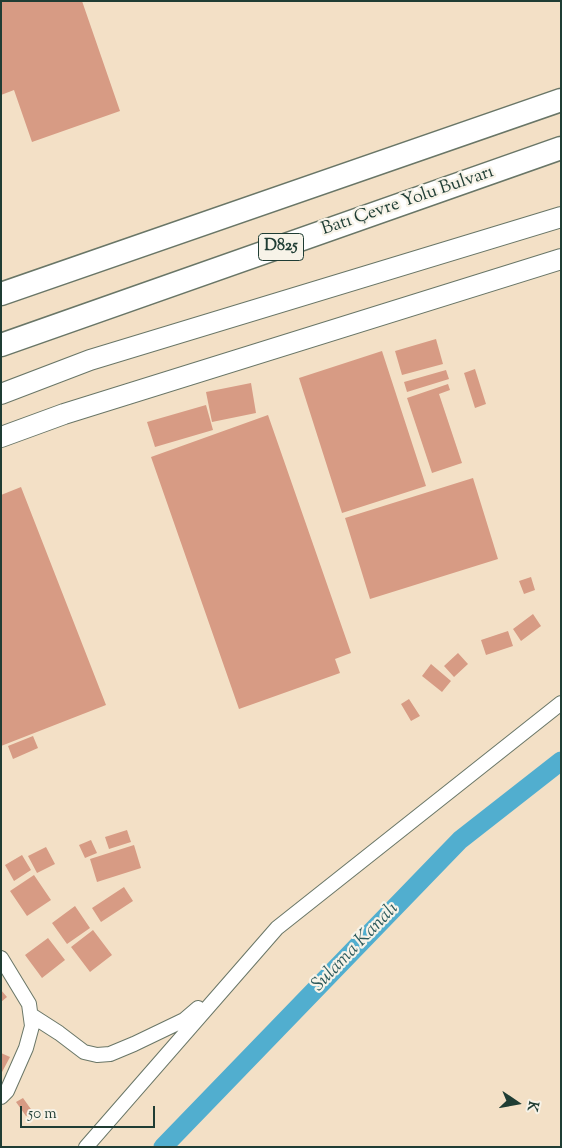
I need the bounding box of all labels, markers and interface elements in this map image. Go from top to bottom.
street label: Batı Çevre Yolu Bulvarı [319,162,497,242]
road number: D825 [258,233,304,260]
water label: Sulama Kanalı [308,899,404,997]
north arrow [492,1078,542,1128]
scale bar [22,1096,158,1128]
text: K [521,1099,543,1113]
text: 50 m [28,1104,57,1125]

